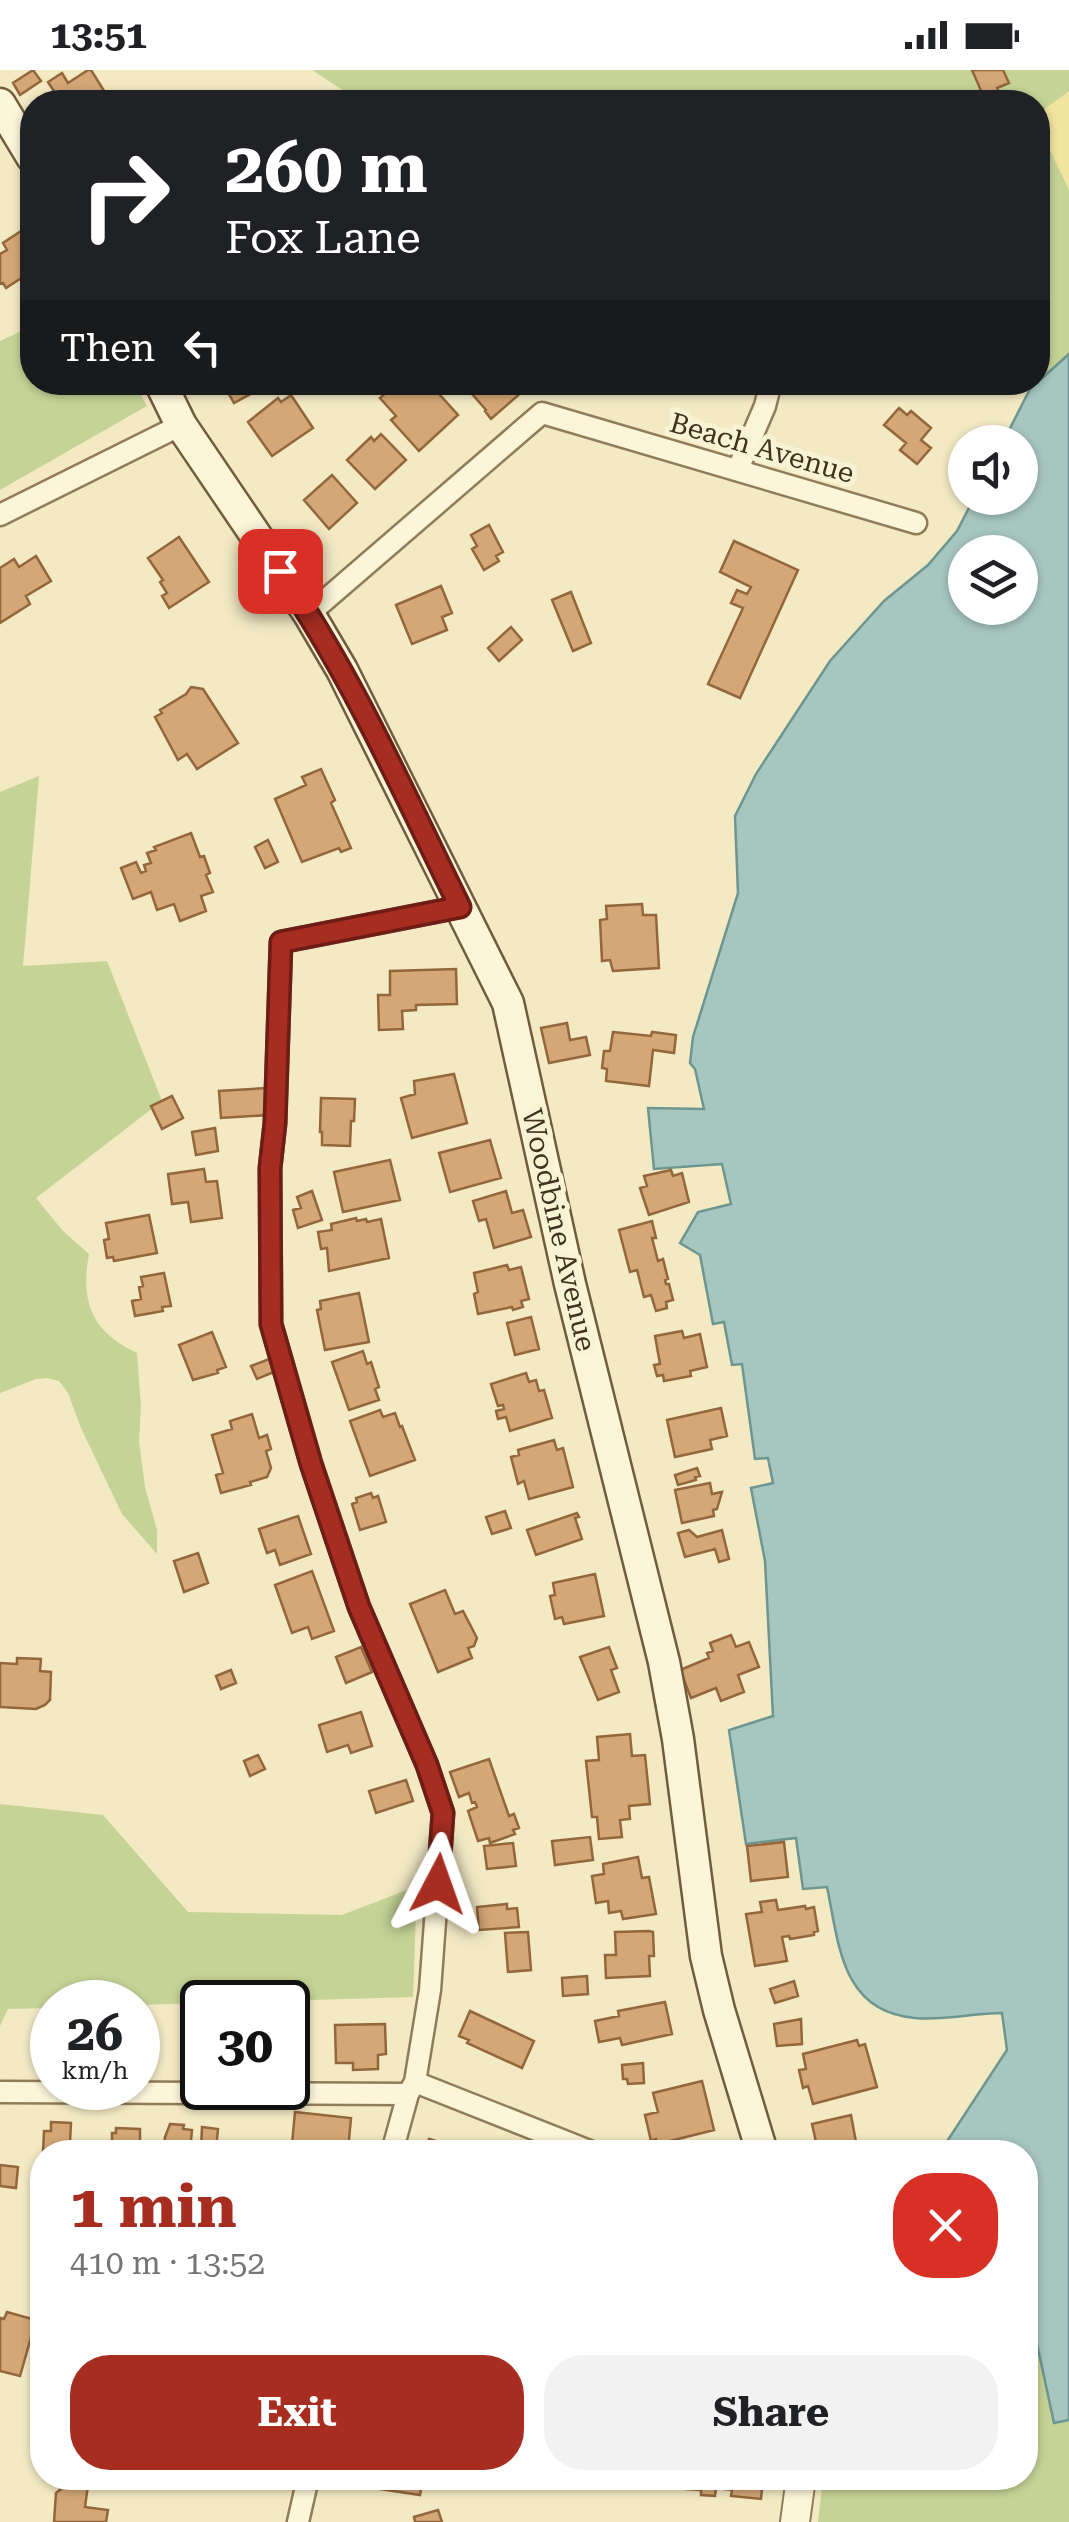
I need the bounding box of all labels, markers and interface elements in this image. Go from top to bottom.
text: 13:51 [50,13,147,57]
text: 260 m [225,127,428,209]
icon: right [60,130,190,260]
text: Fox Lane [225,211,421,264]
icon: left [175,320,230,375]
text: Then [60,326,155,370]
street label: Beach Avenue [666,406,858,490]
map controls [948,425,1038,625]
button: sound [948,425,1038,515]
pin [238,529,323,614]
button: layers [948,535,1038,625]
icon: arrive [253,544,308,599]
street label: Woodbine Avenue [515,1106,603,1354]
position arrow [386,1832,490,1936]
speed limit sign: 30 [180,1980,310,2110]
text: 26 [67,2004,123,2062]
text: km/h [62,2056,128,2085]
text: 1 min [70,2171,237,2242]
button: close [893,2173,998,2278]
text: 410 m · 13:52 [70,2244,265,2282]
button: Exit [70,2355,524,2470]
button: Share [544,2355,998,2470]

